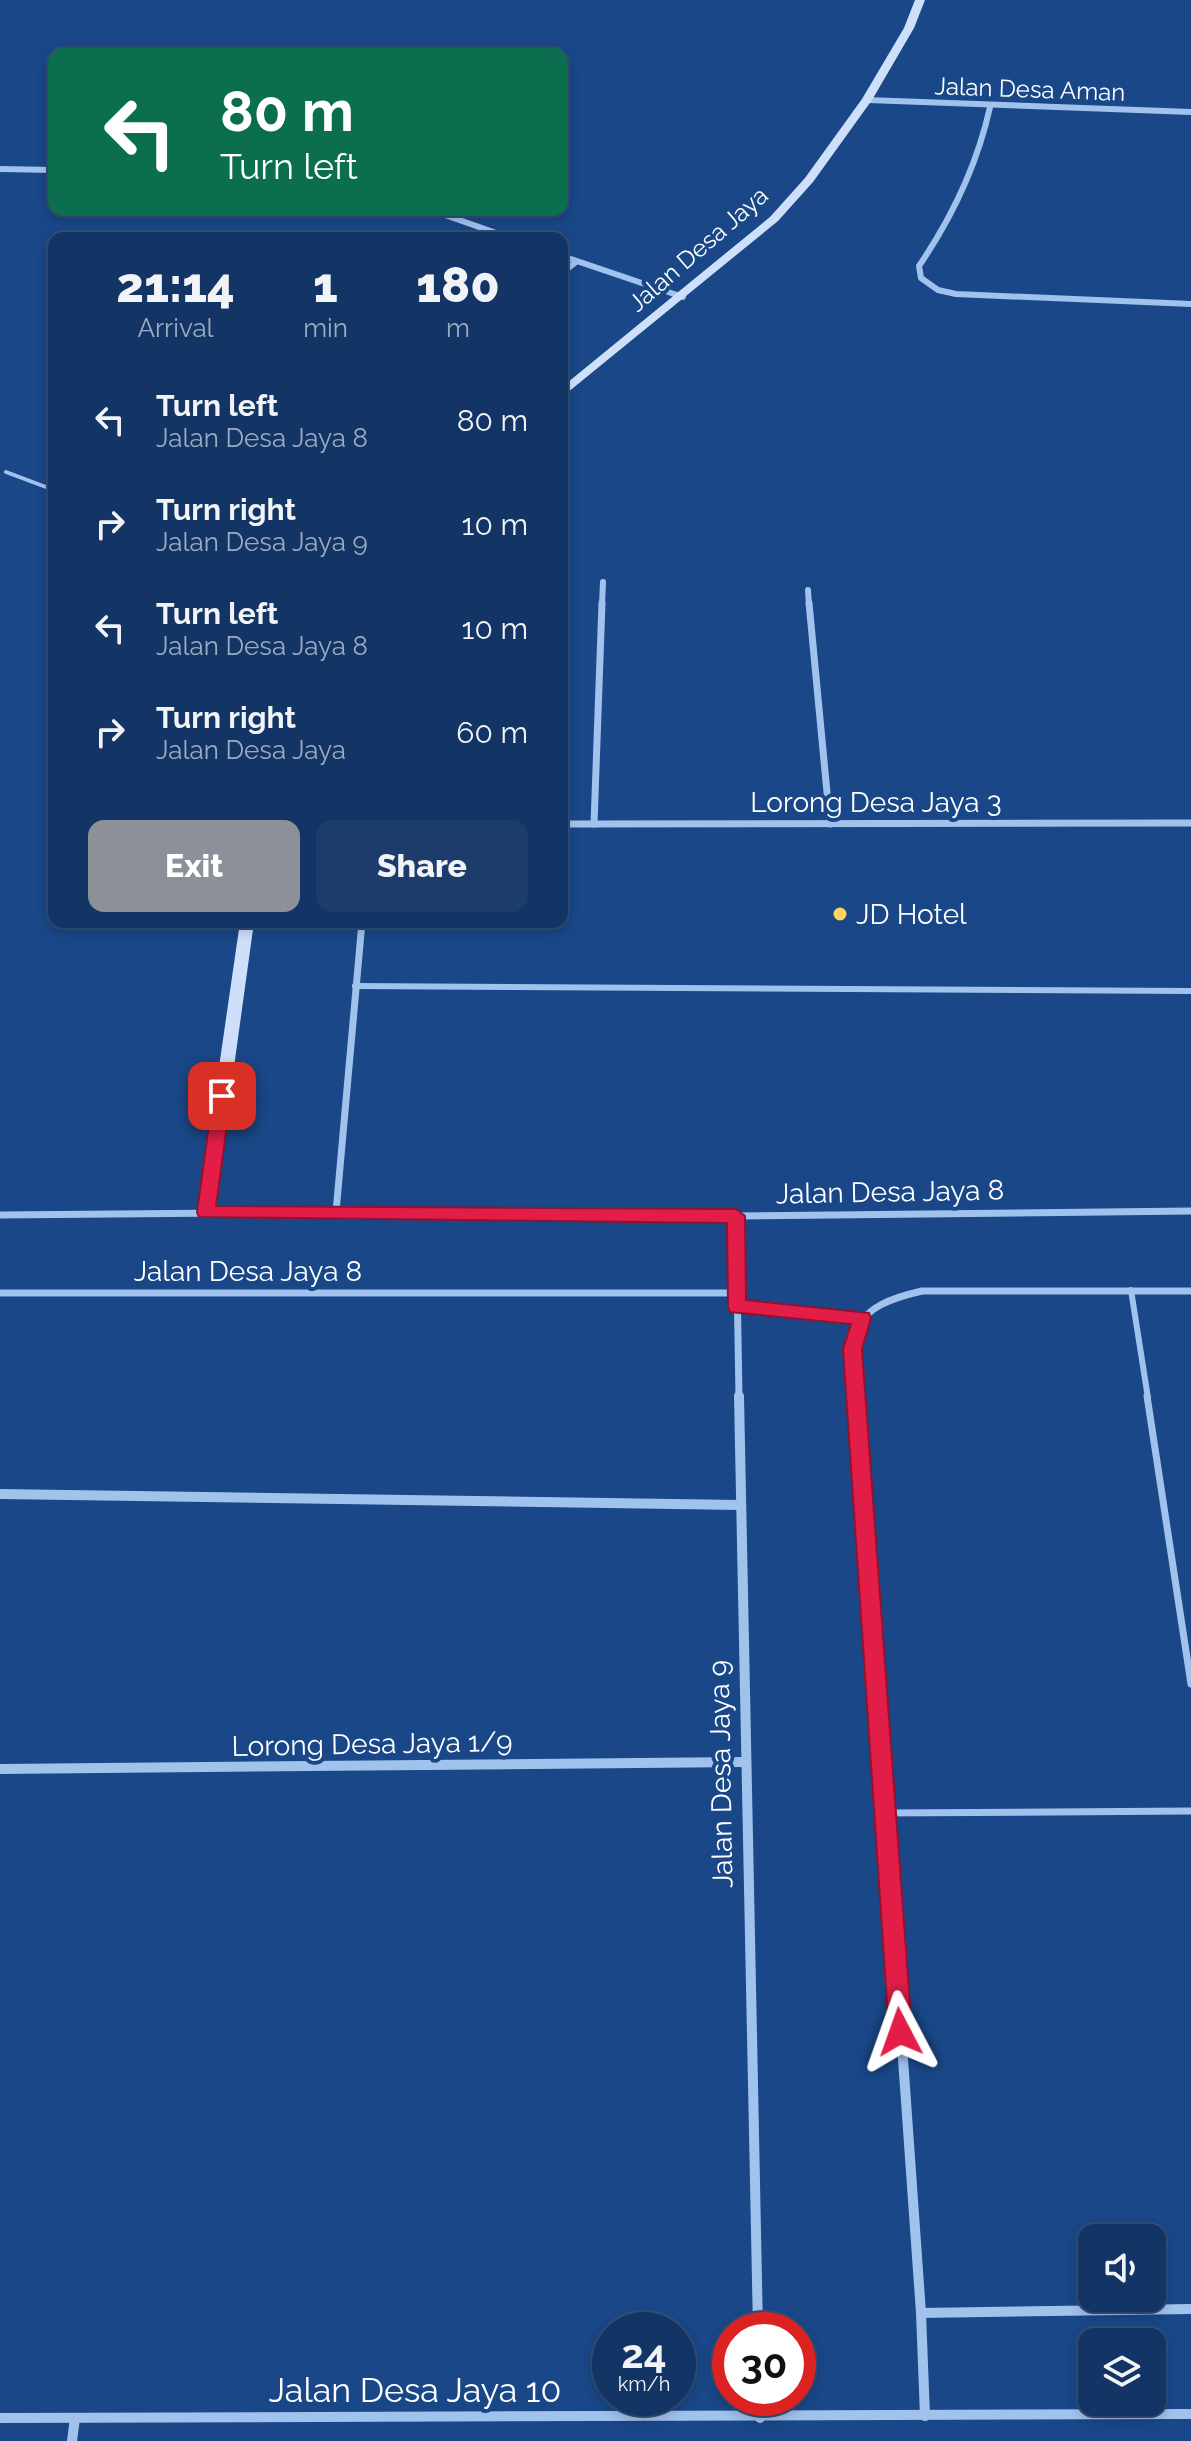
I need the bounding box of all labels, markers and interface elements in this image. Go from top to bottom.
street label: Jalan Desa Aman [934,71,1126,107]
text: 80 m [220,78,354,144]
icon: left [88,80,192,184]
text: Turn left [220,145,358,187]
street label: Jalan Desa Jaya [622,181,774,317]
text: 21:14 [116,257,235,313]
text: 1 [313,257,338,313]
text: 180 [416,257,500,313]
text: Arrival [137,313,214,343]
text: min [303,313,348,343]
text: m [446,313,470,343]
text: Turn left [156,388,278,423]
icon: left [88,398,132,442]
text: 80 m [457,403,528,438]
text: Jalan Desa Jaya 8 [156,423,368,453]
text: Turn right [156,492,296,527]
icon: right [88,502,132,546]
text: 10 m [462,507,528,542]
text: Jalan Desa Jaya 9 [156,527,368,557]
text: Turn left [156,596,278,631]
icon: left [88,606,132,650]
text: 10 m [462,611,528,646]
text: Jalan Desa Jaya 8 [156,631,368,661]
text: Turn right [156,700,296,735]
icon: right [88,710,132,754]
text: 60 m [456,715,528,750]
text: Jalan Desa Jaya [156,735,346,765]
street label: Lorong Desa Jaya 3 [750,786,1002,819]
button: Exit [88,820,300,912]
button: Share [316,820,528,912]
place label: JD Hotel [856,898,967,931]
marker: JD Hotel [831,905,849,923]
pin [188,1062,256,1130]
icon: arrive [200,1074,244,1118]
street label: Jalan Desa Jaya 8 [776,1174,1004,1210]
street label: Jalan Desa Jaya 8 [134,1255,362,1288]
street label: Jalan Desa Jaya 9 [703,1660,739,1888]
street label: Lorong Desa Jaya 1/9 [231,1725,513,1763]
position arrow [858,1990,942,2074]
map controls [1078,2224,1166,2416]
button: sound [1078,2224,1166,2312]
speed limit sign: 30 [712,2312,816,2416]
button: layers [1078,2328,1166,2416]
text: 24 [621,2330,667,2377]
street label: Jalan Desa Jaya 10 [269,2370,561,2410]
text: km/h [618,2372,670,2396]

